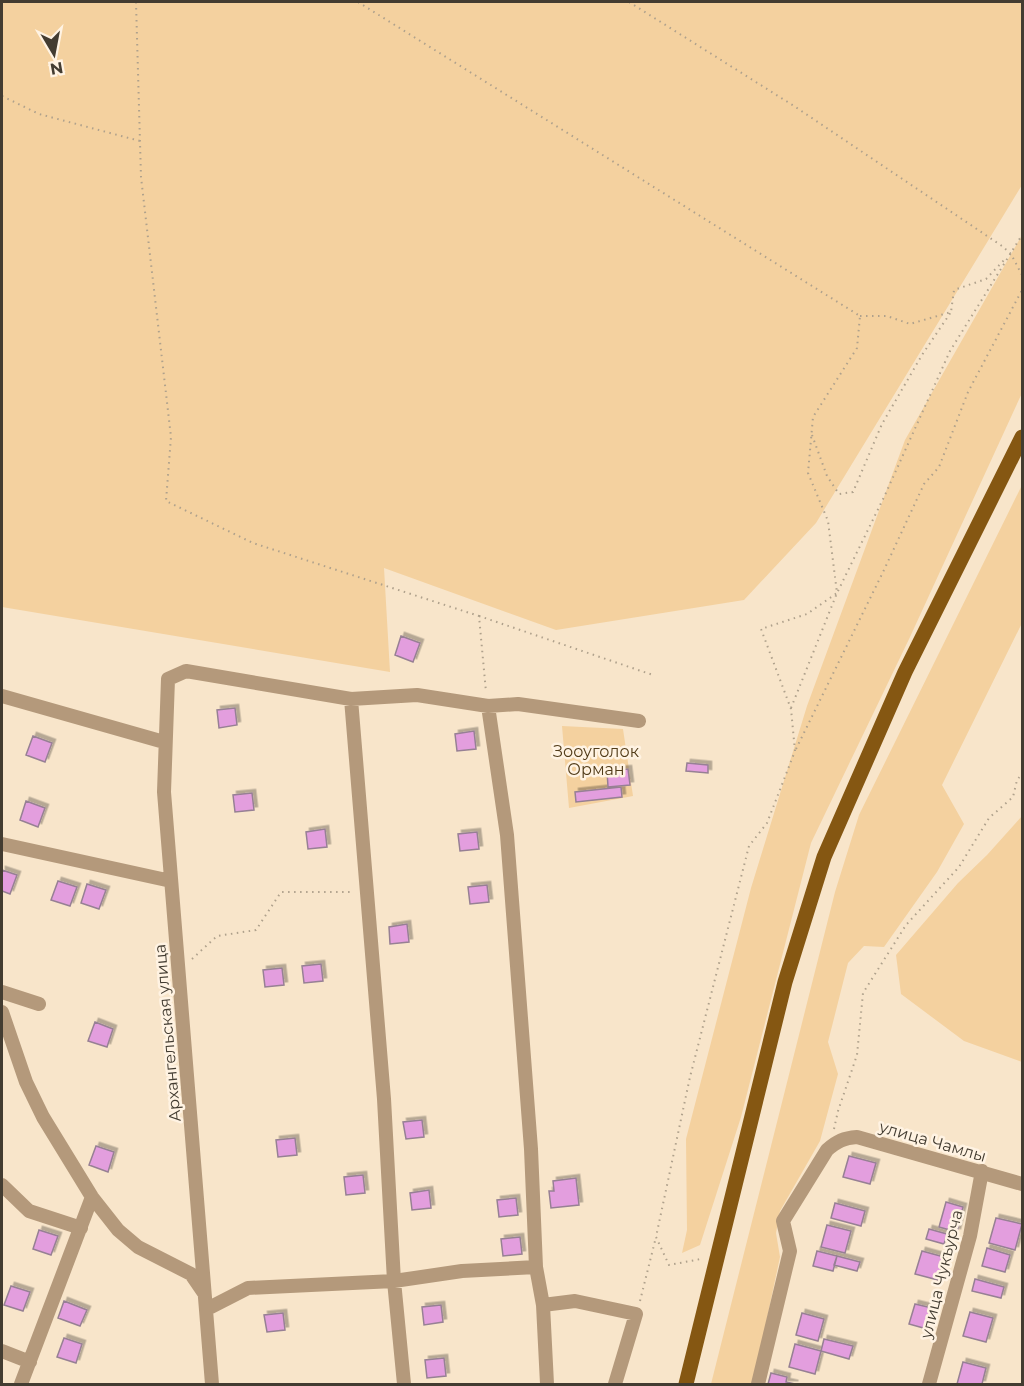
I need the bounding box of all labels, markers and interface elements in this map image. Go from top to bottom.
north arrow [24,24,84,84]
text: N [48,58,65,79]
park label: Зооуголок Орман [553,742,640,779]
street label: Архангельская улица [150,943,185,1123]
street label: улица Чамлы [876,1117,988,1166]
street label: улица Чукъурча [916,1208,967,1341]

